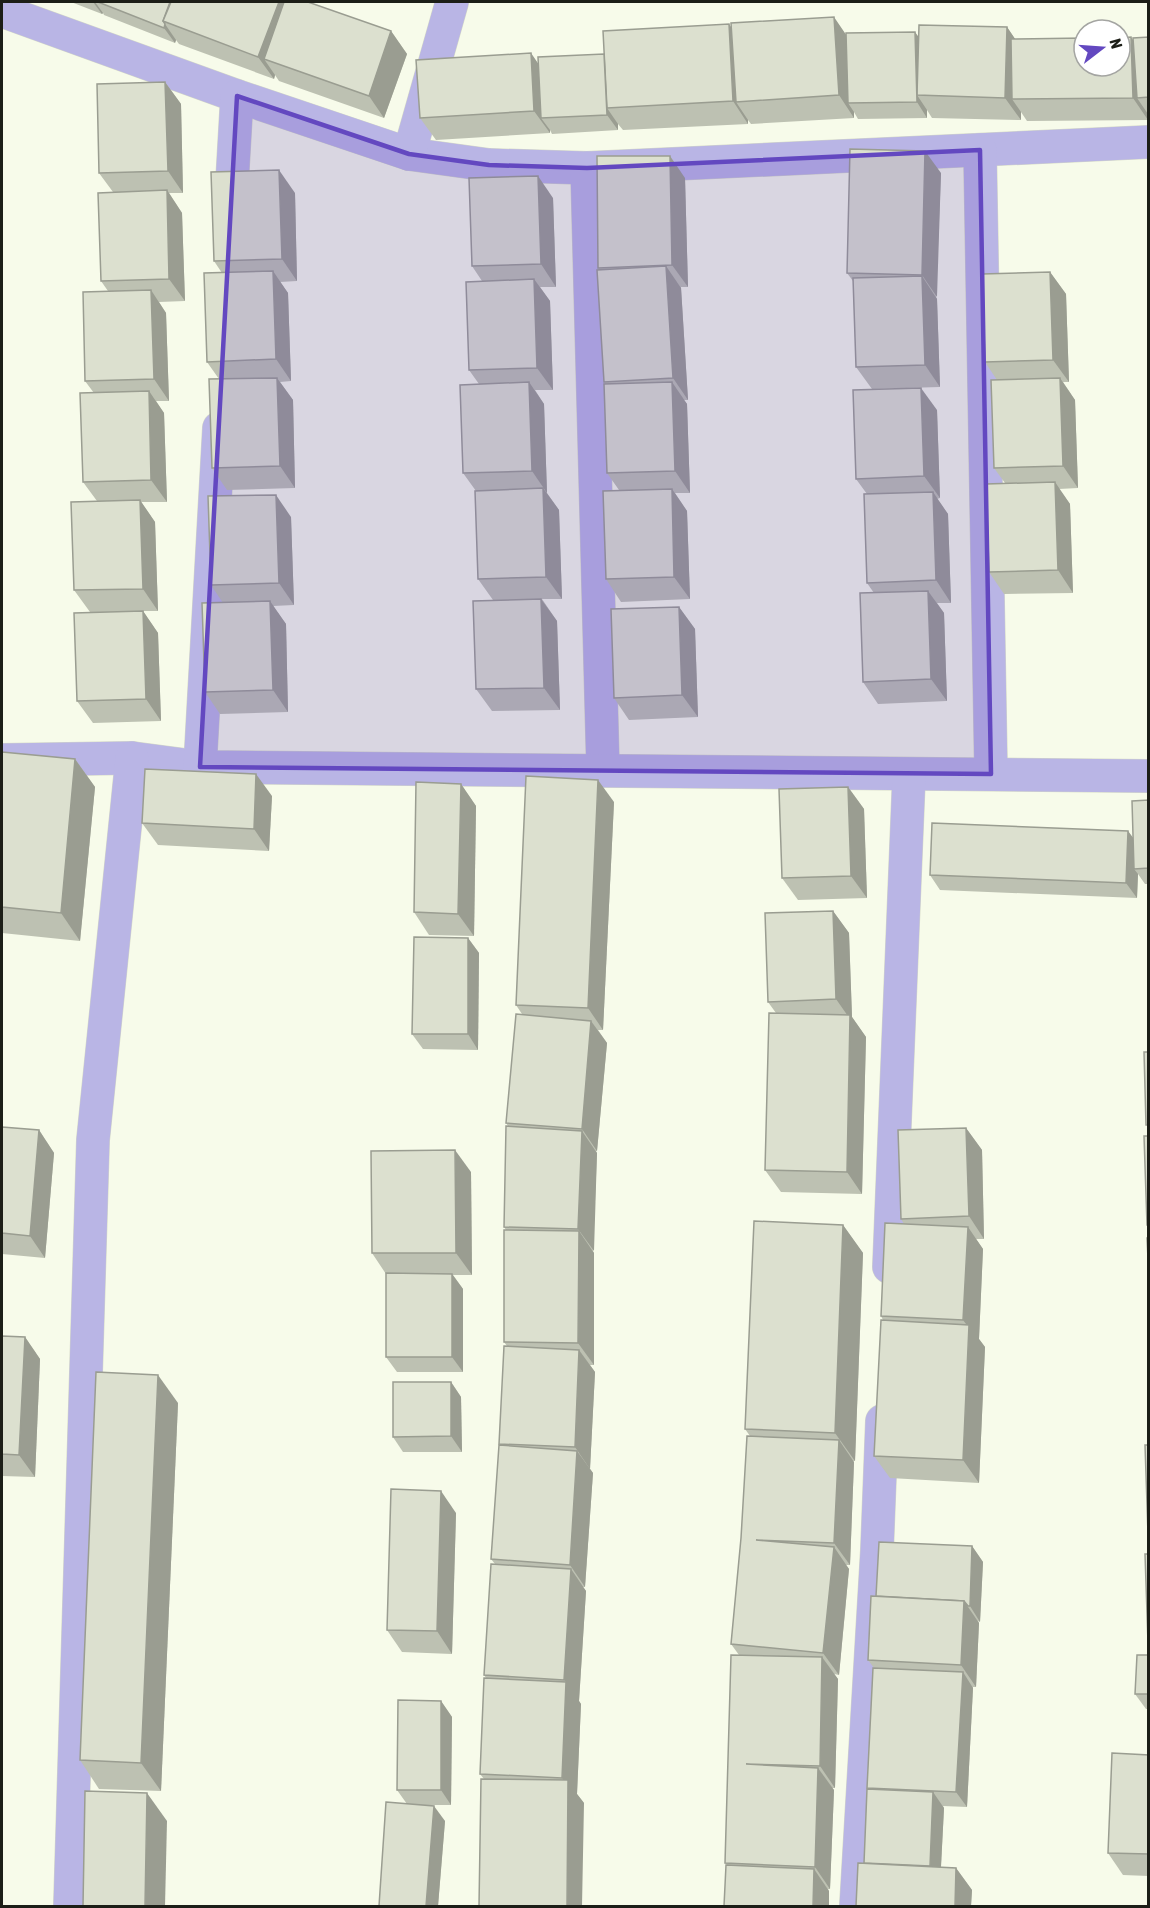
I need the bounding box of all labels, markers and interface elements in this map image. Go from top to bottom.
north arrow [1072,18,1132,78]
text: N [1106,36,1126,51]

